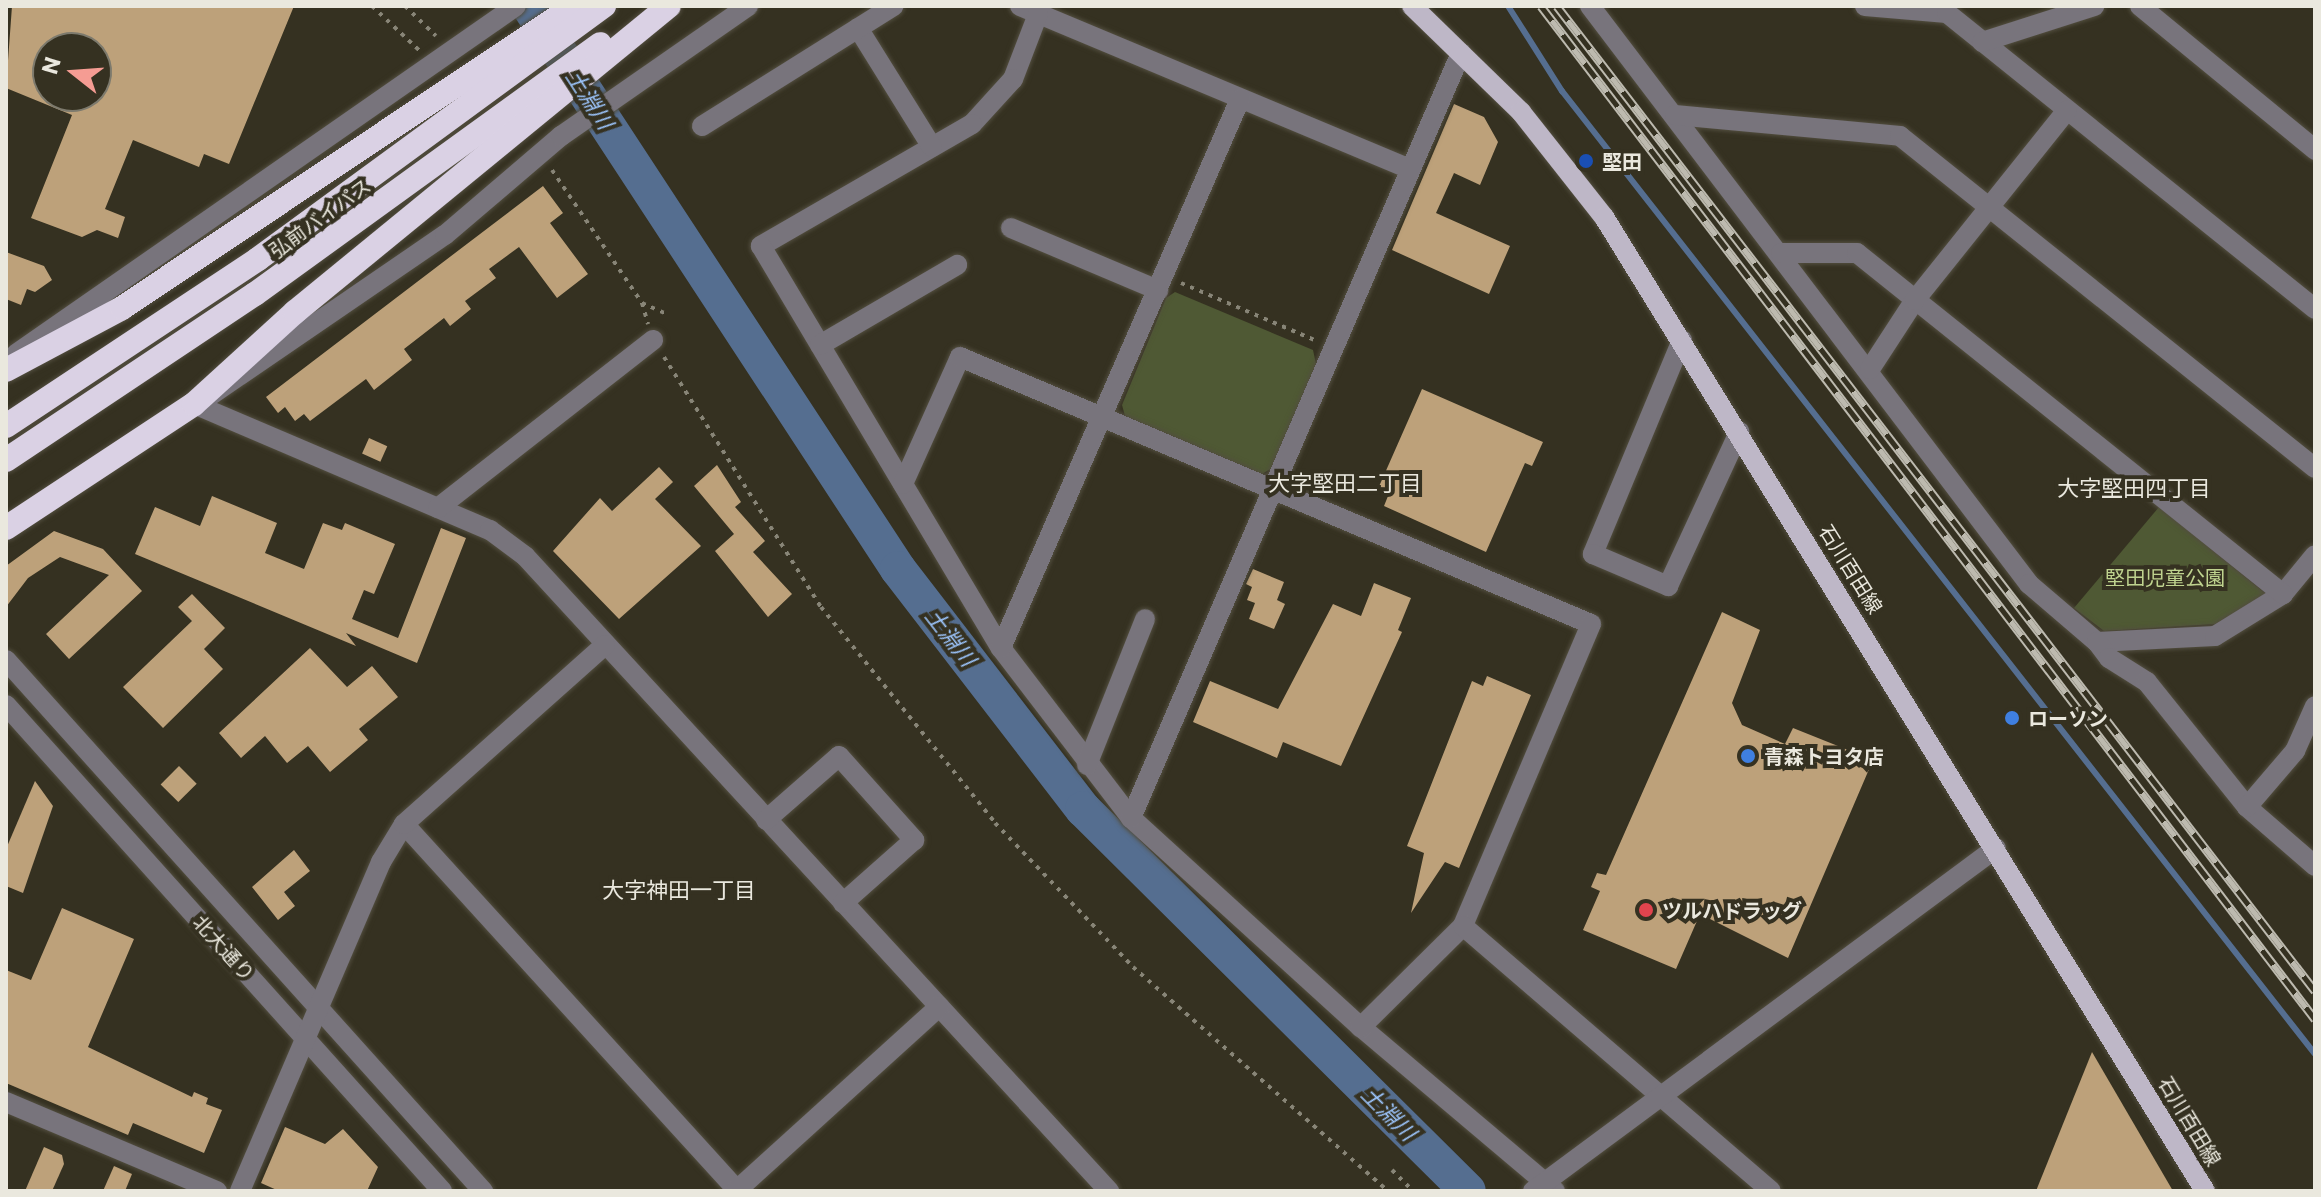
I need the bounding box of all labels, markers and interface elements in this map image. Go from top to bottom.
north arrow [32,32,112,112]
text: N [35,54,66,77]
water label: 土淵川 [561,64,619,134]
place label: 堅田 [1602,149,1642,173]
marker: 堅田 [1577,152,1595,170]
street label: 弘前バイパス [264,173,376,263]
district label: 大字堅田二丁目 [1268,470,1422,496]
district label: 大字堅田四丁目 [2057,475,2211,501]
street label: 石川百田線 [1814,520,1888,618]
park label: 堅田児童公園 [2105,565,2225,589]
water label: 土淵川 [920,603,982,671]
place label: ローソン [2028,706,2108,730]
marker: ローソン [2003,709,2021,727]
place label: 青森トヨタ店 [1764,744,1884,768]
marker: 青森トヨタ店 [1739,747,1757,765]
district label: 大字神田一丁目 [602,877,756,903]
place label: ツルハドラッグ [1662,898,1802,922]
marker: ツルハドラッグ [1637,901,1655,919]
street label: 北大通り [188,910,260,986]
street label: 石川百田線 [2154,1072,2226,1170]
water label: 土淵川 [1356,1080,1422,1146]

